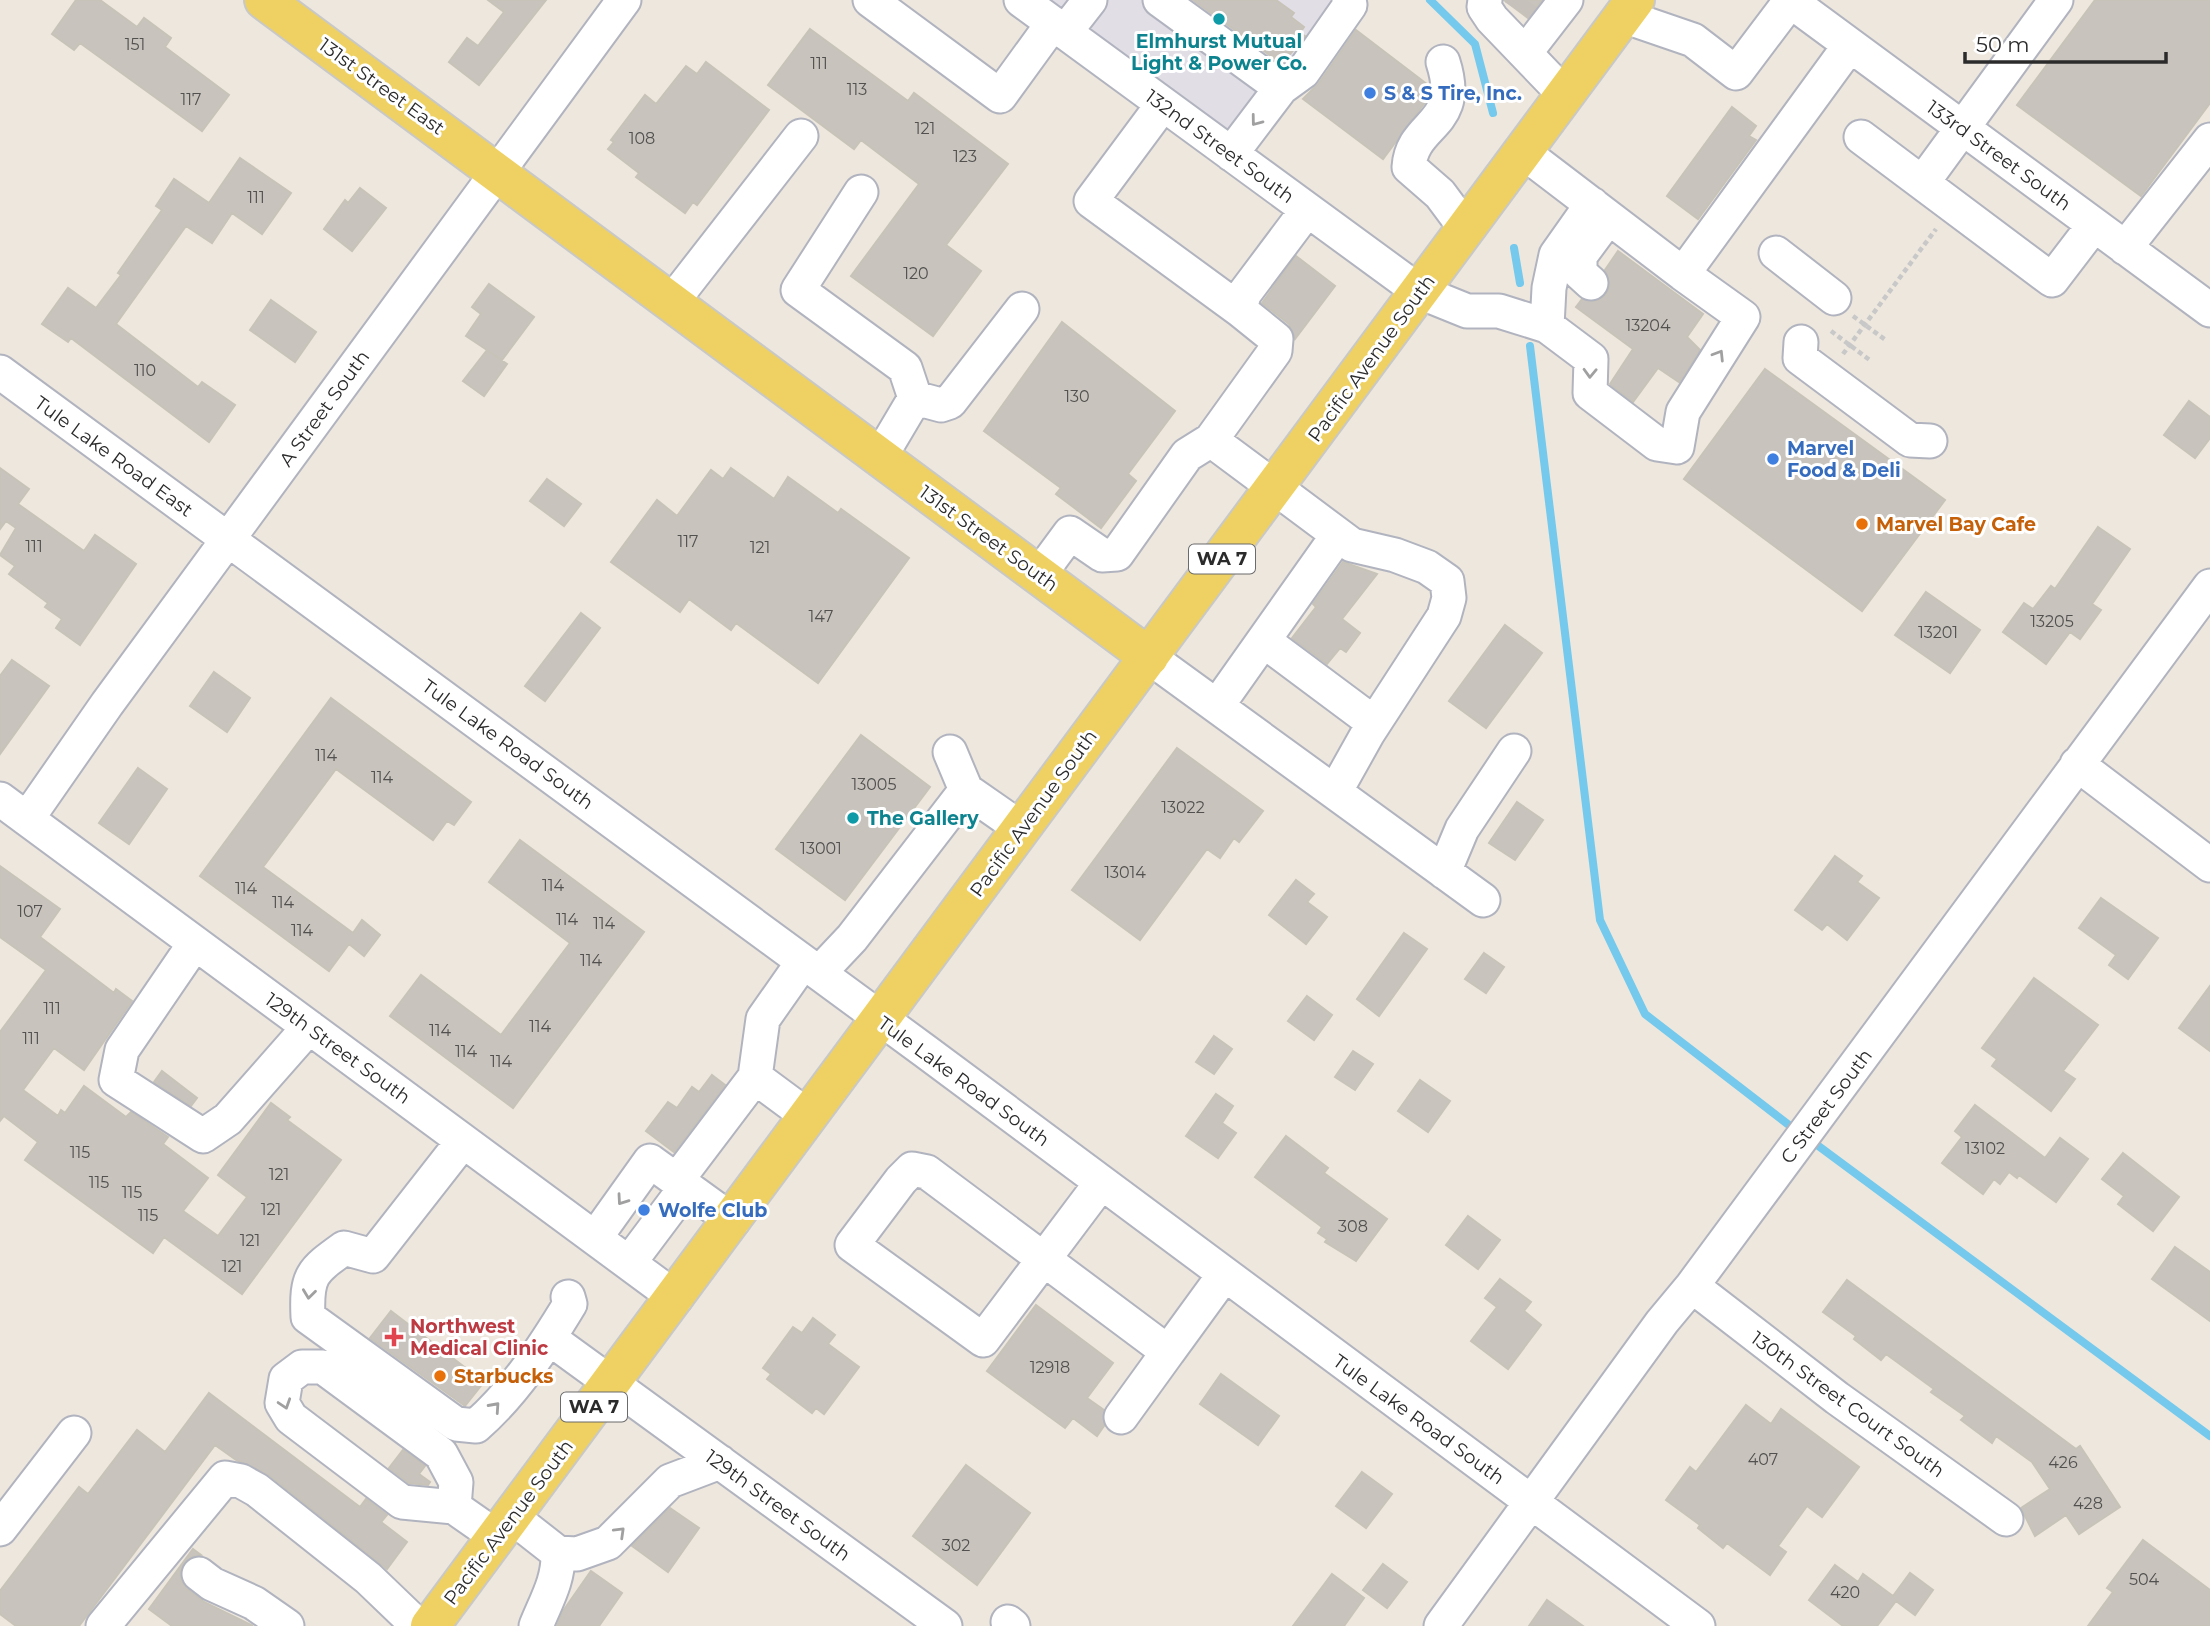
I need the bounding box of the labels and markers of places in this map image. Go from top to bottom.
marker: Elmhurst Mutual Light & Power Co. [1211,11,1227,27]
place label: Elmhurst Mutual Light & Power Co. [1131,30,1307,75]
place label: S & S Tire, Inc. [1384,82,1522,105]
marker: S & S Tire, Inc. [1362,85,1378,101]
place label: Marvel Food & Deli [1787,437,1901,482]
marker: Marvel Food & Deli [1765,451,1781,467]
place label: Marvel Bay Cafe [1876,513,2036,536]
marker: Marvel Bay Cafe [1854,516,1870,532]
place label: The Gallery [867,807,979,830]
marker: The Gallery [845,810,861,826]
place label: Wolfe Club [658,1199,767,1222]
marker: Wolfe Club [636,1202,652,1218]
place label: Northwest Medical Clinic [410,1315,548,1360]
marker: Northwest Medical Clinic [384,1327,404,1347]
place label: Starbucks [454,1365,553,1388]
marker: Starbucks [432,1368,448,1384]

